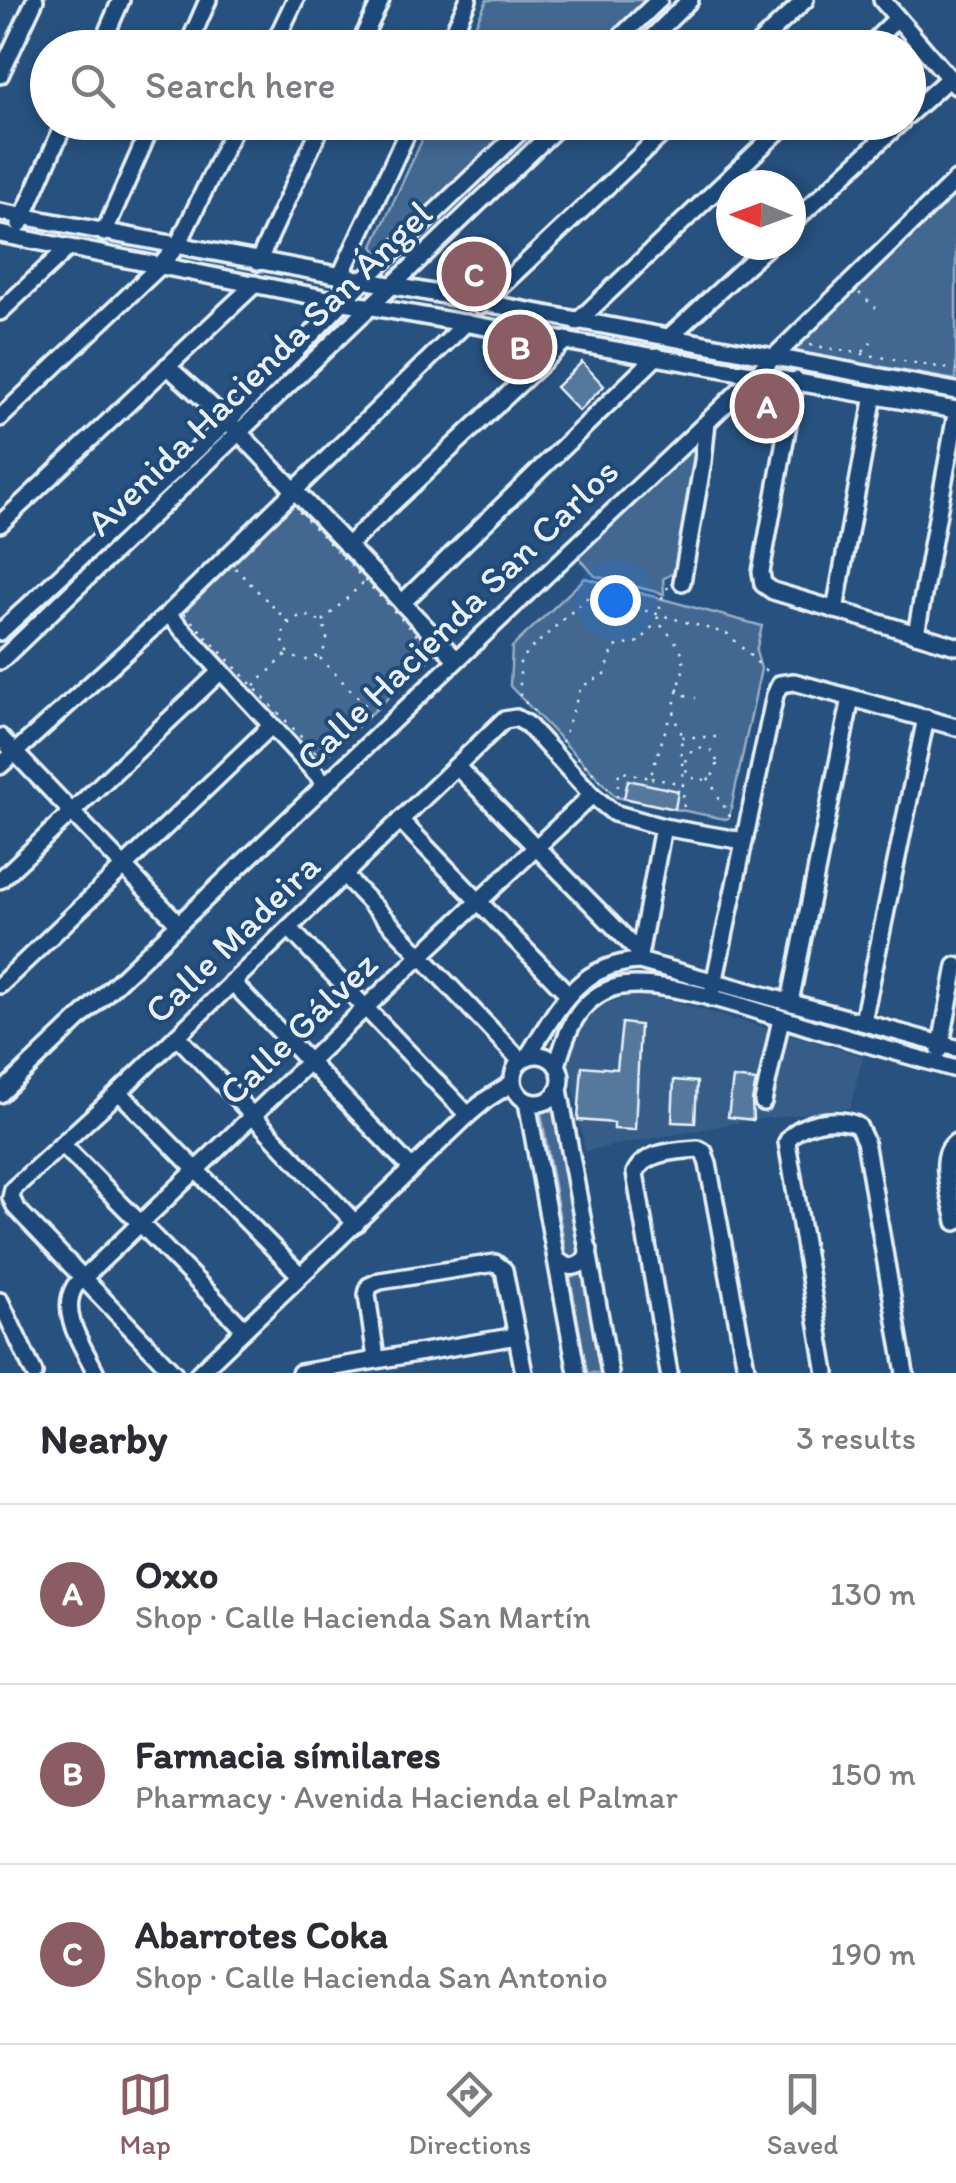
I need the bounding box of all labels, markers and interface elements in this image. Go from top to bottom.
search box [30,30,926,140]
icon: search [65,58,120,113]
text: Search here [145,62,336,108]
north arrow [716,170,806,260]
street label: Avenida Hacienda San Ángel [77,191,442,545]
pin: C [442,236,506,312]
pin: B [488,310,552,384]
pin: A [734,368,800,444]
street label: Calle Hacienda San Carlos [286,448,628,780]
your location [590,575,641,626]
street label: Calle Madeira [135,843,329,1033]
street label: Calle Gálvez [209,941,387,1115]
text: Nearby [40,1413,167,1464]
text: 3 results [796,1419,916,1457]
text: Oxxo [135,1552,218,1598]
text: A [62,1575,83,1613]
text: 130 m [830,1575,916,1613]
text: Shop · Calle Hacienda San Martín [135,1598,591,1636]
text: Farmacia símilares [135,1732,441,1778]
text: B [62,1755,83,1793]
text: 150 m [831,1755,916,1793]
text: Pharmacy · Avenida Hacienda el Palmar [135,1778,678,1816]
text: Abarrotes Coka [135,1912,388,1958]
text: C [62,1935,83,1973]
text: 190 m [831,1935,916,1973]
text: Shop · Calle Hacienda San Antonio [135,1958,608,1996]
tab: Map [118,2067,173,2161]
tab: Directions [408,2067,531,2161]
tab: Saved [767,2067,838,2161]

